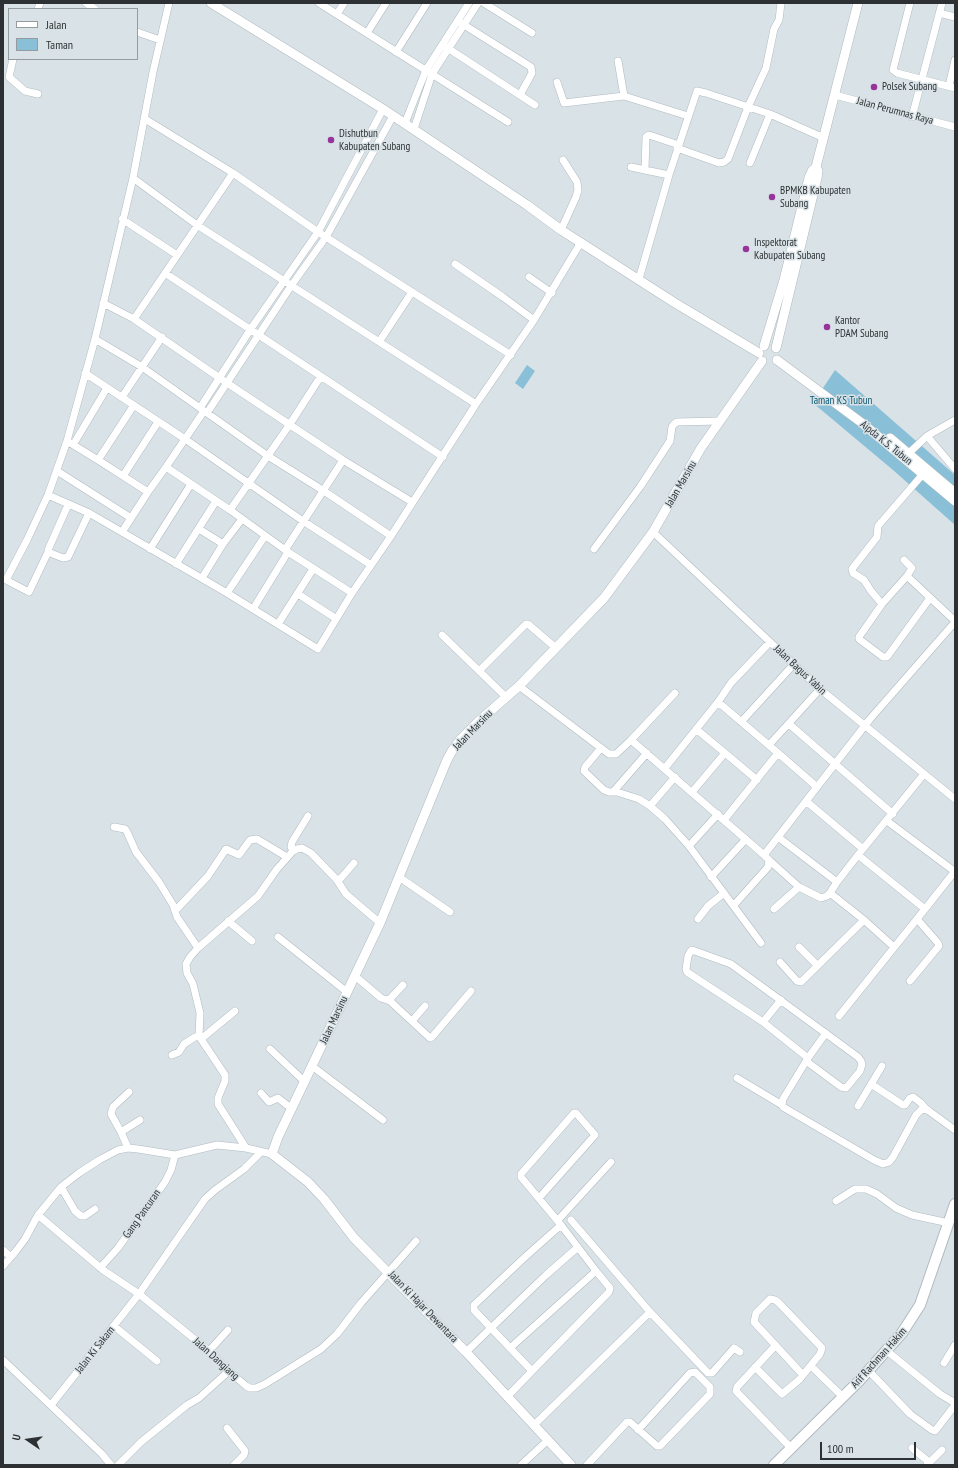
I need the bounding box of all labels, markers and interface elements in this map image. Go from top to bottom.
legend [8,8,138,60]
text: Jalan [46,17,67,32]
text: Taman [46,37,73,52]
place label: Polsek Subang [882,80,937,94]
marker: Polsek Subang [869,82,879,92]
street label: Jalan Perumnas Raya [855,94,935,128]
place label: Dishutbun Kabupaten Subang [339,127,410,153]
marker: Dishutbun Kabupaten Subang [326,135,336,145]
place label: BPMKB Kabupaten Subang [780,184,851,210]
marker: BPMKB Kabupaten Subang [767,192,777,202]
place label: Inspektorat Kabupaten Subang [754,236,825,262]
marker: Inspektorat Kabupaten Subang [741,244,751,254]
place label: Kantor PDAM Subang [835,314,888,340]
marker: Kantor PDAM Subang [822,322,832,332]
park label: Taman KS Tubun [810,394,872,408]
street label: Aipda K.S. Tubun [857,418,915,468]
street label: Jalan Marsinu [662,458,700,510]
street label: Jalan Bagus Yabin [771,642,829,698]
street label: Jalan Marsinu [450,707,496,753]
street label: Jalan Marsinu [317,994,351,1046]
street label: Gang Pancuran [120,1187,164,1241]
street label: Jalan Ki Hajar Dewantara [385,1268,461,1346]
street label: Jalan Ki Sakam [72,1324,118,1376]
street label: Arif Rachman Hakim [848,1325,910,1391]
street label: Jalan Dangiang [190,1335,242,1383]
north arrow [8,1420,48,1460]
text: U [9,1433,24,1442]
scale bar [822,1434,918,1460]
text: 100 m [827,1441,854,1456]

